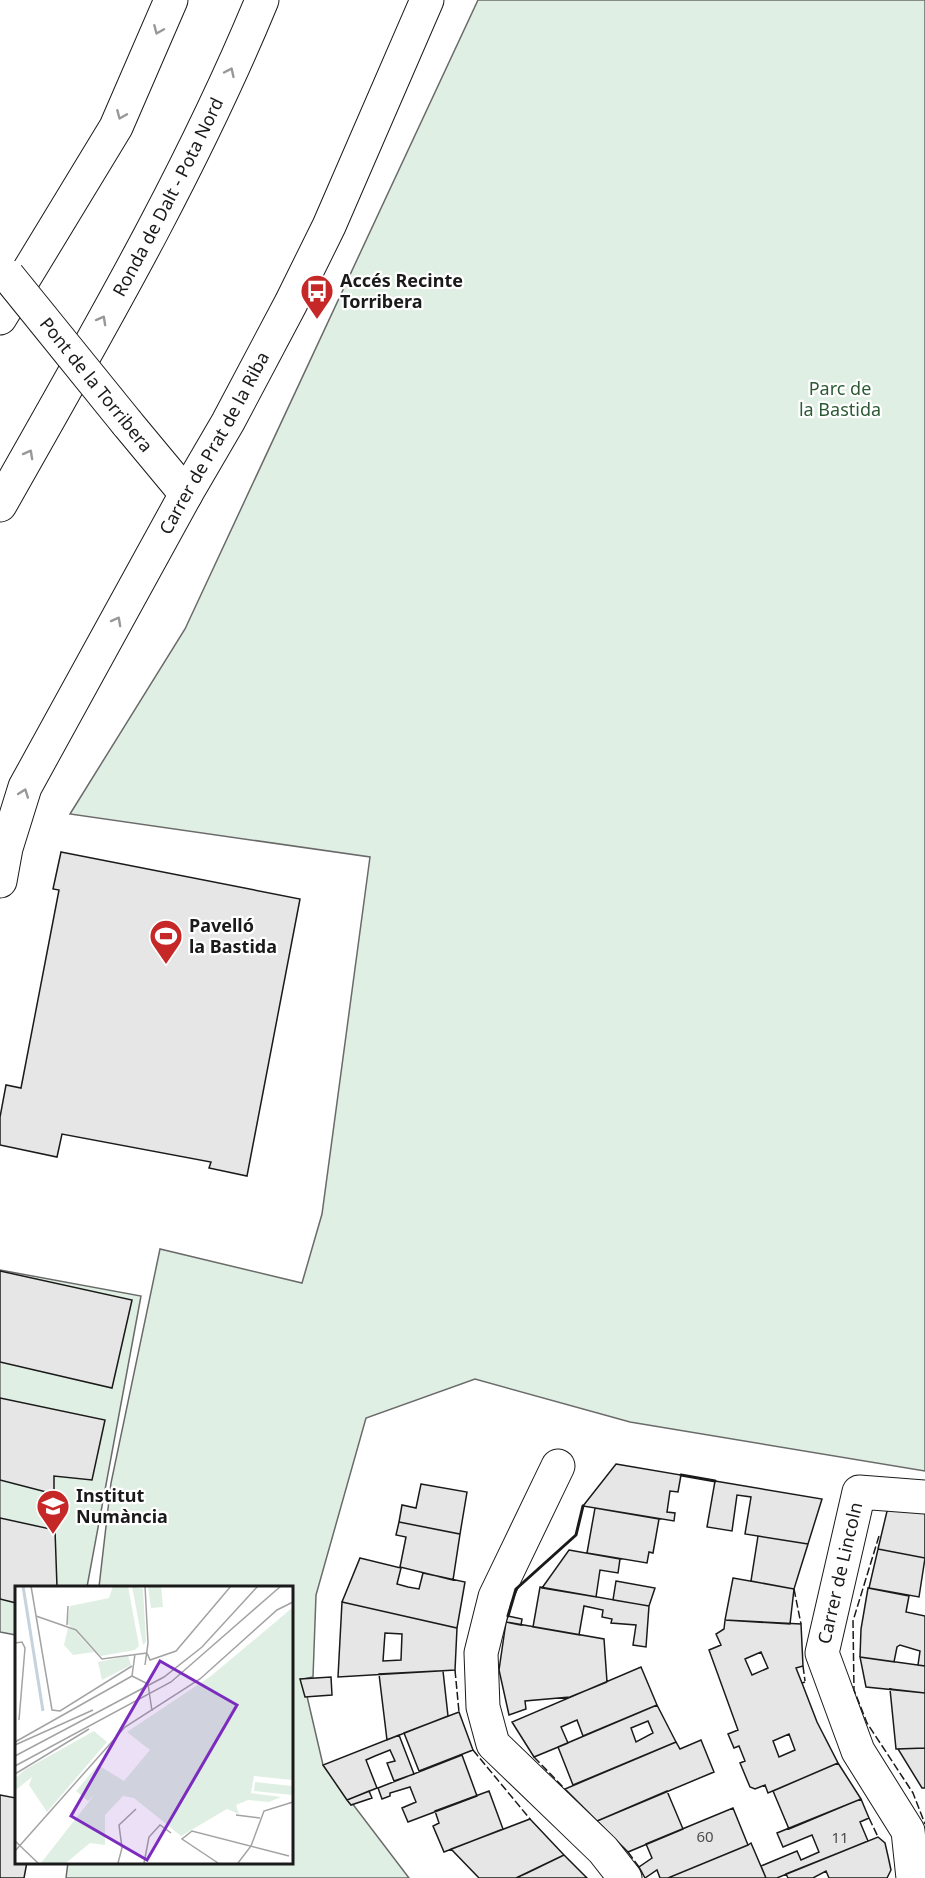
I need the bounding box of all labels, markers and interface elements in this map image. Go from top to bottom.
one-way arrow [153,24,165,35]
one-way arrow [222,67,234,78]
street label: Ronda de Dalt - Pota Nord [106,93,228,300]
one-way arrow [117,108,129,119]
place label: Accés Recinte Torribera [340,268,463,313]
bus stop icon: Accés Recinte Torribera [299,273,335,320]
street label: Pont de la Torribera [35,312,159,457]
one-way arrow [95,316,106,326]
street label: Carrer de Prat de la Riba [153,347,274,538]
park label: Parc de la Bastida [799,376,881,421]
one-way arrow [22,449,33,460]
one-way arrow [110,617,121,627]
one-way arrow [17,788,29,799]
place label: Pavelló la Bastida [189,913,277,958]
sports icon: Pavelló la Bastida [148,918,184,965]
place label: Institut Numància [76,1483,168,1528]
school or university icon: Institut Numància [35,1488,71,1535]
street label: Carrer de Lincoln [811,1500,867,1646]
inset map [15,1586,292,1863]
house number: 60 [696,1826,714,1846]
house number: 11 [831,1827,849,1847]

